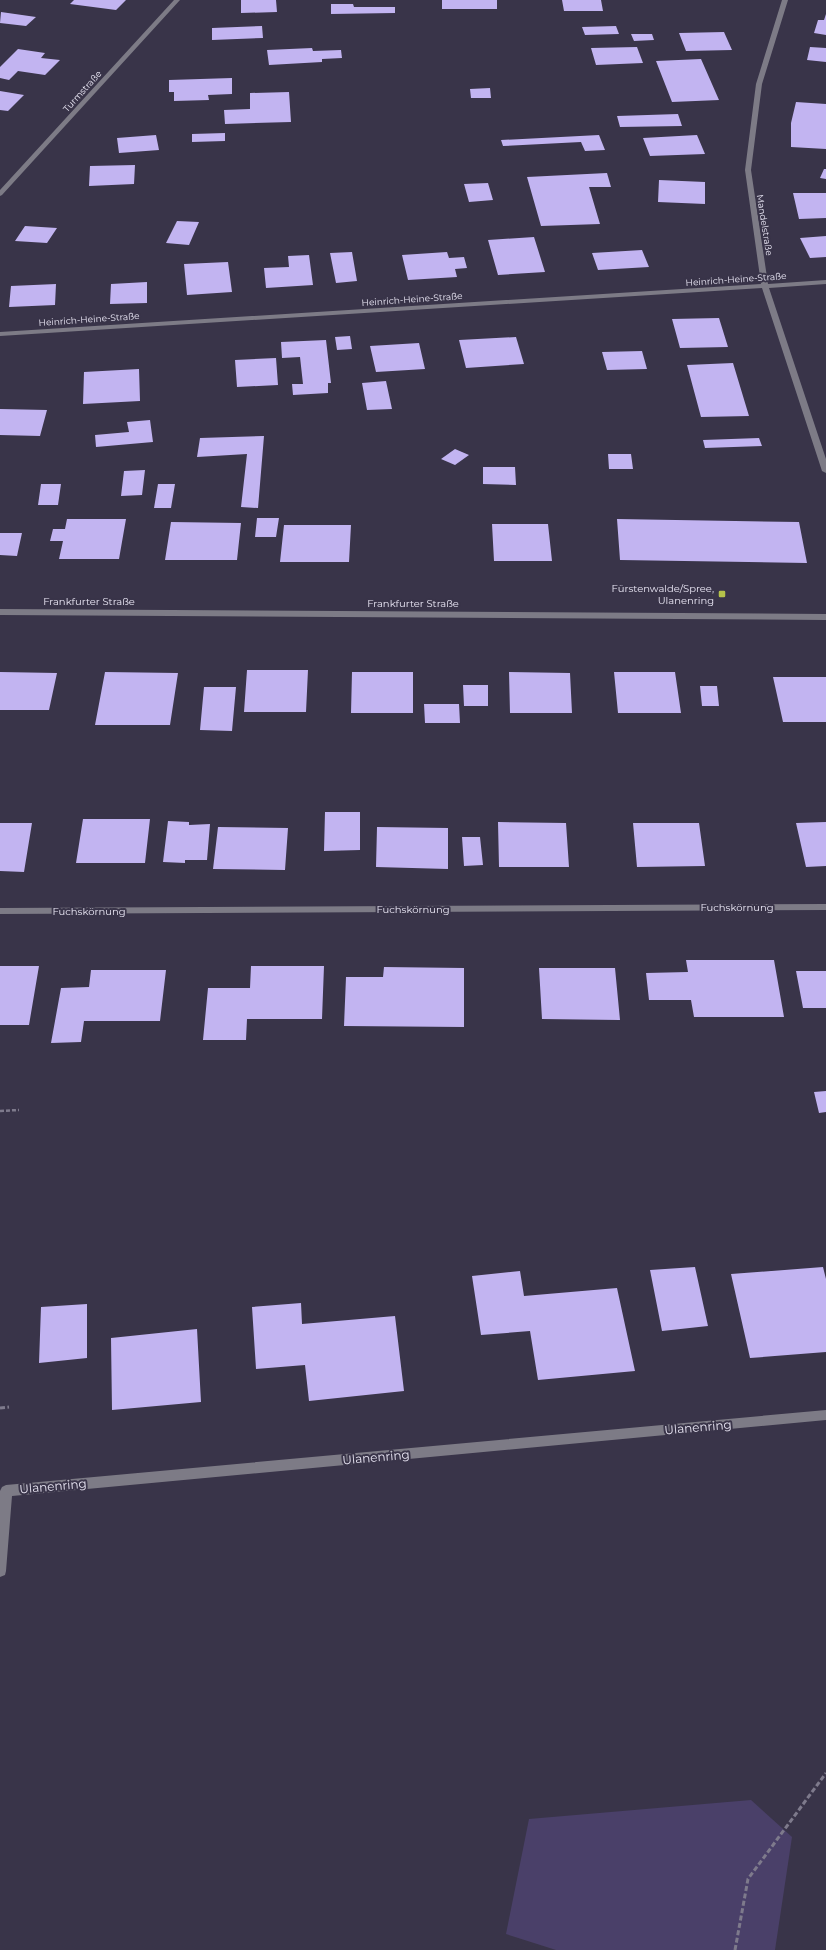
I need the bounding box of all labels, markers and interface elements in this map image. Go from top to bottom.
street label: Turmstraße [60,67,104,114]
street label: Mandelstraße [755,194,775,257]
street label: Heinrich-Heine-Straße [685,270,787,288]
street label: Heinrich-Heine-Straße [361,290,463,308]
street label: Heinrich-Heine-Straße [38,310,140,328]
place label: Fürstenwalde/Spree, Ulanenring [612,582,714,607]
marker: Fürstenwalde/Spree, Ulanenring [717,589,727,599]
street label: Frankfurter Straße [43,595,135,608]
street label: Frankfurter Straße [367,597,459,610]
street label: Fuchskörnung [700,901,774,914]
street label: Fuchskörnung [376,903,450,916]
street label: Fuchskörnung [52,905,126,918]
street label: Ulanenring [664,1417,732,1437]
street label: Ulanenring [342,1447,410,1467]
street label: Ulanenring [19,1476,87,1496]

